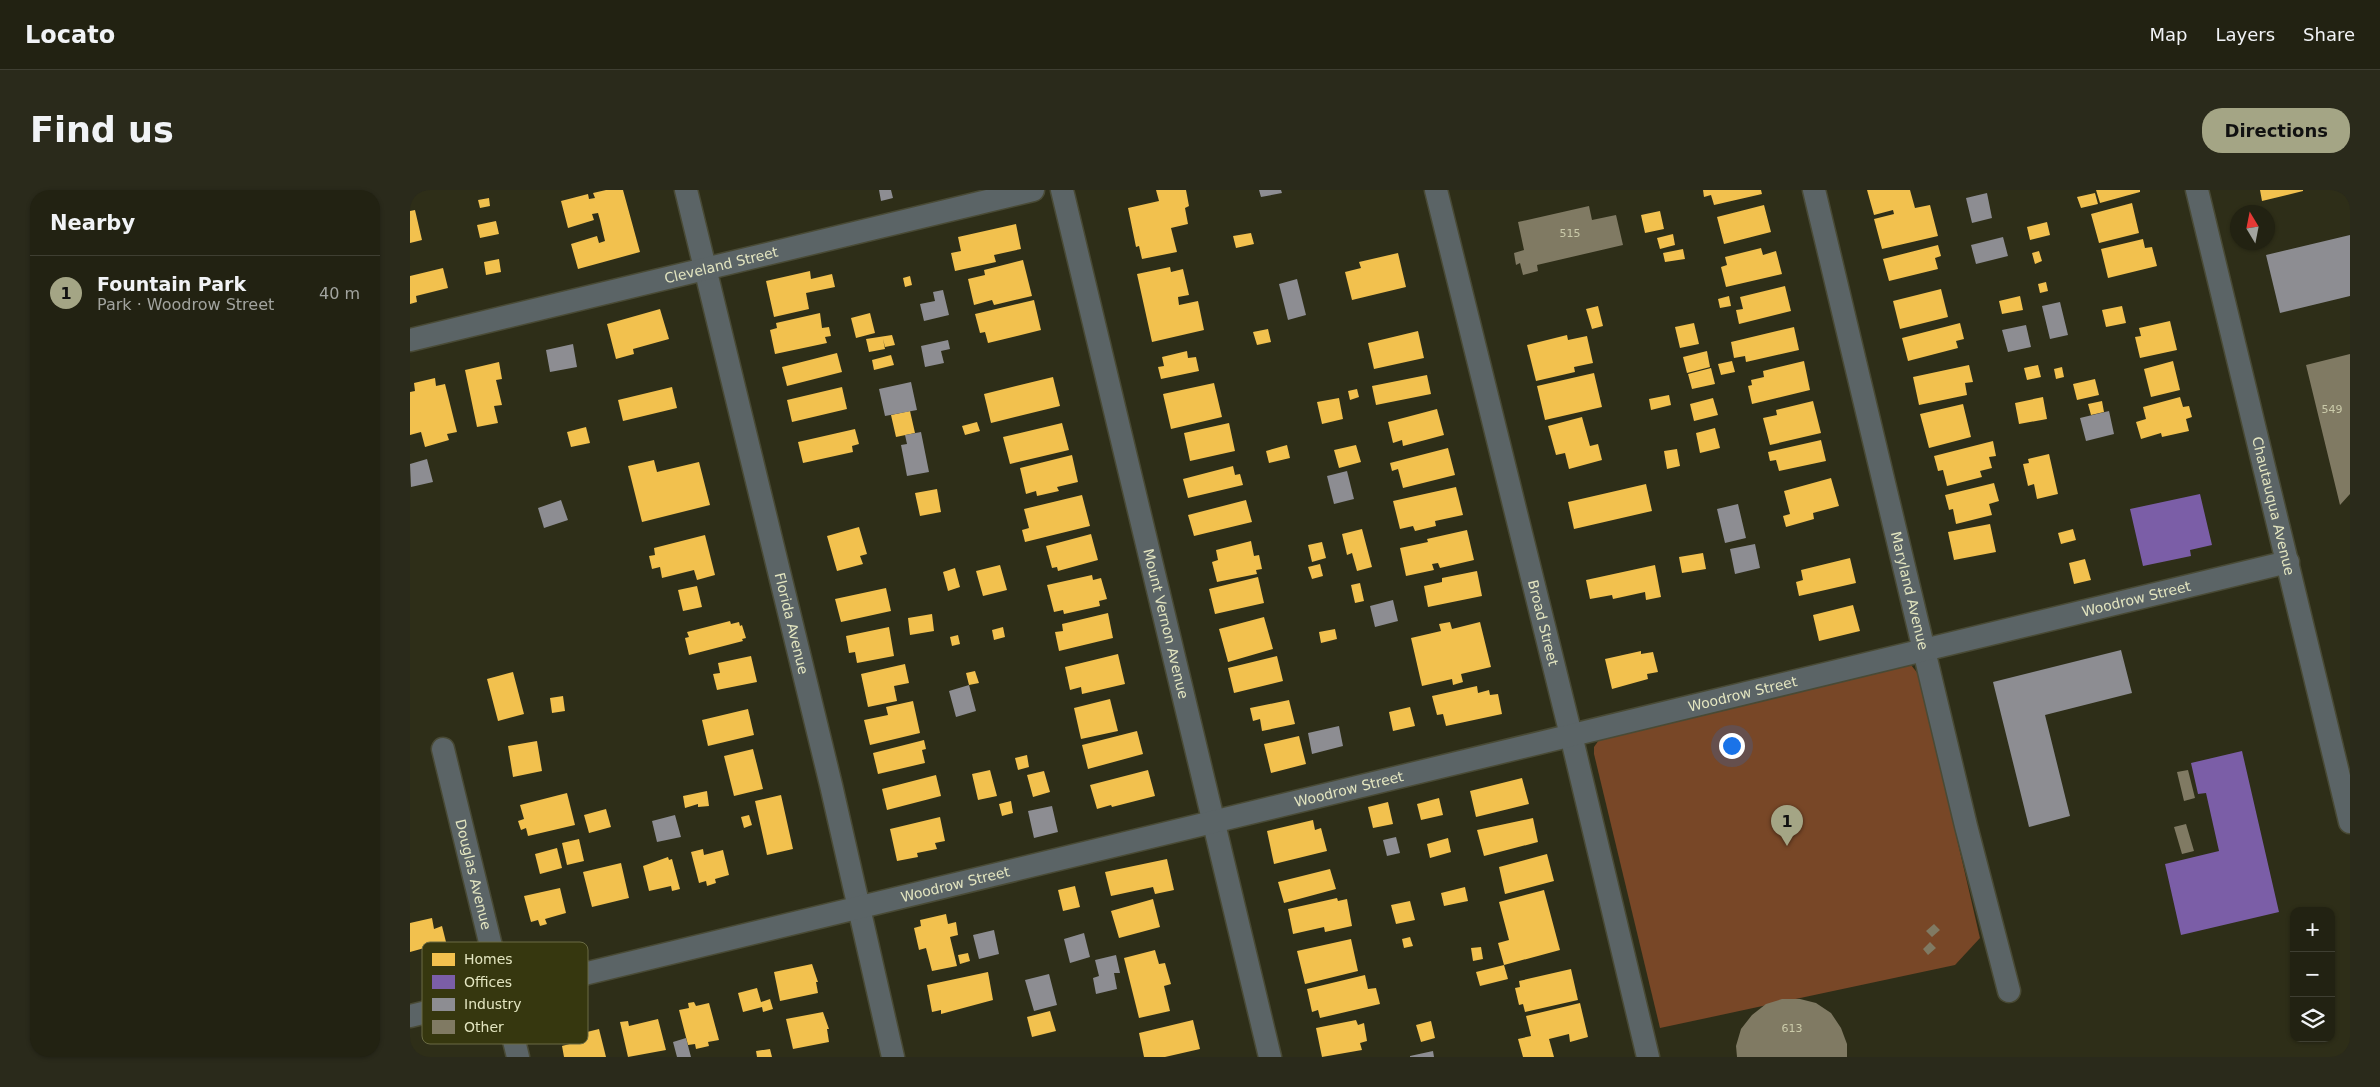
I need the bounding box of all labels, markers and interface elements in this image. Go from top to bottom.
text: Locato [25,21,115,49]
text: Map [2149,24,2187,45]
text: Layers [2215,24,2275,45]
text: Share [2303,24,2355,45]
button: Directions [2202,108,2350,153]
text: Find us [30,110,174,150]
north arrow [2230,205,2275,250]
text: Nearby [50,211,135,235]
house number: 515 [1560,227,1581,240]
street label: Cleveland Street [663,244,780,287]
text: Fountain Park [97,273,246,295]
text: 1 [60,284,72,303]
text: 40 m [319,284,360,303]
text: Park · Woodrow Street [97,295,274,314]
house number: 549 [2322,403,2343,416]
street label: Chautauqua Avenue [2249,435,2298,577]
street label: Maryland Avenue [1888,530,1932,652]
street label: Mount Vernon Avenue [1140,547,1192,700]
street label: Florida Avenue [771,571,812,676]
street label: Broad Street [1525,578,1562,668]
street label: Woodrow Street [2080,578,2193,620]
street label: Woodrow Street [1686,673,1799,715]
your location [1719,733,1745,759]
street label: Woodrow Street [1293,768,1406,810]
pin: 1 [1771,805,1803,846]
street label: Douglas Avenue [452,817,495,931]
street label: Woodrow Street [899,863,1012,905]
map controls [2290,907,2335,1042]
button: + [2290,907,2335,952]
legend [422,942,588,1044]
text: Homes [464,951,513,967]
button: − [2290,952,2335,997]
text: Offices [464,974,512,990]
text: Industry [464,996,522,1012]
button: layers [2290,997,2335,1042]
text: Other [464,1019,504,1035]
house number: 613 [1782,1022,1803,1035]

